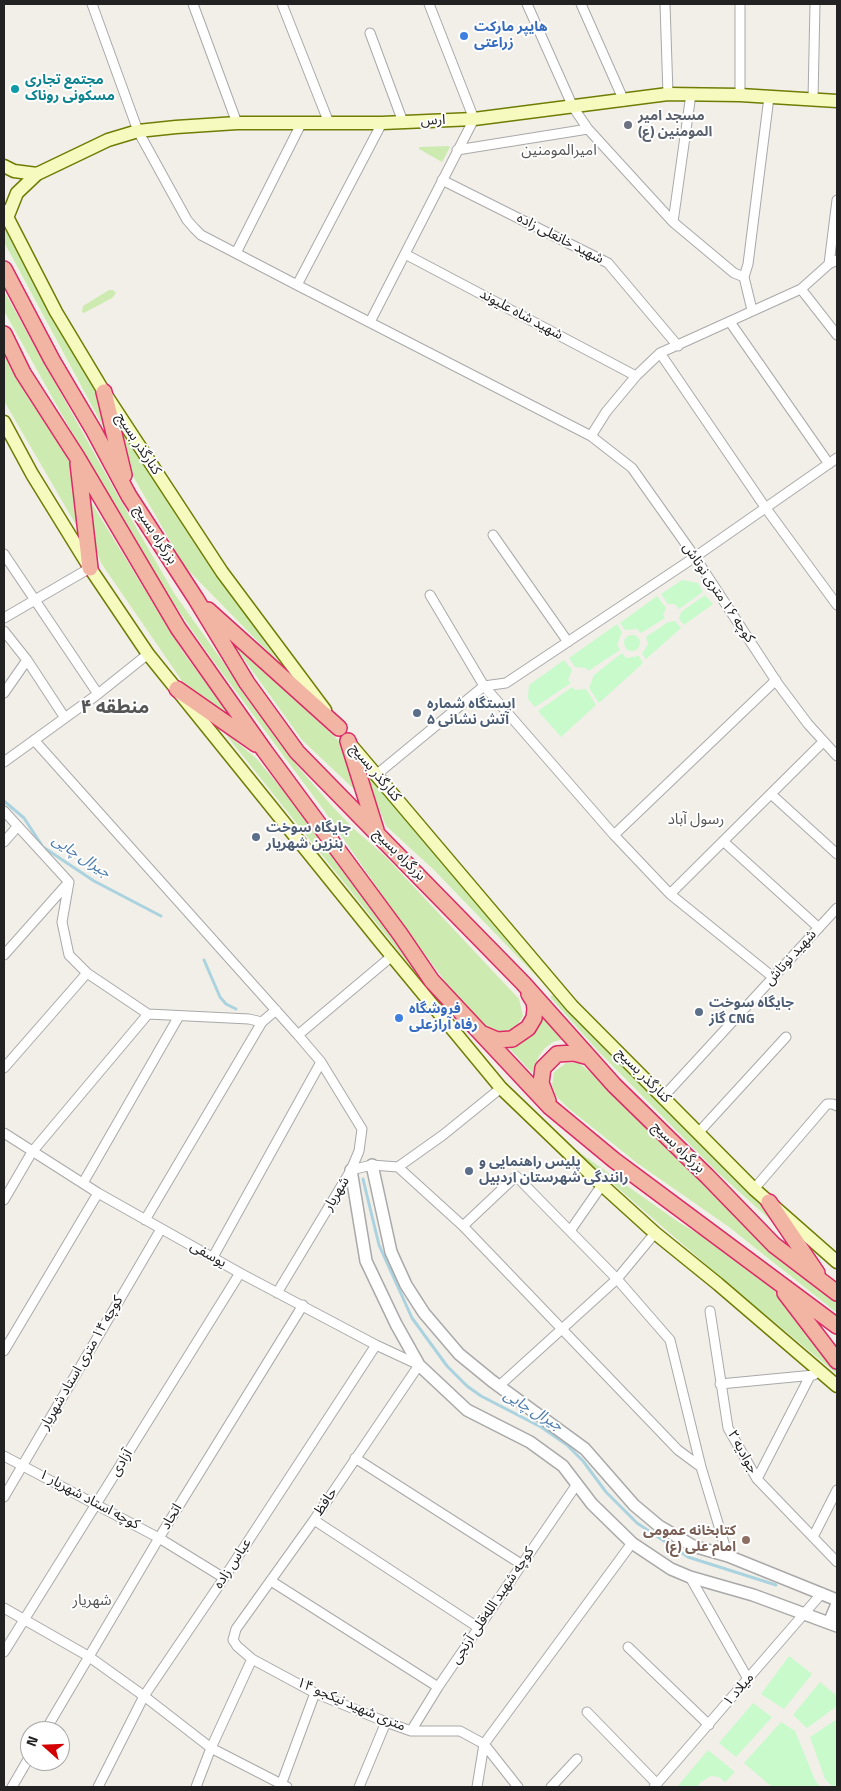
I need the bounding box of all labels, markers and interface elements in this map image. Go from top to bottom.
place label: هایپر مارکت زراعتی [474,20,548,52]
marker: هایپر مارکت زراعتی [458,30,470,42]
place label: مجتمع تجاری مسکونی روناک [25,73,115,105]
marker: مجتمع تجاری مسکونی روناک [9,83,21,95]
place label: مسجد امیر المومنین (ع) [638,109,712,142]
street label: ارس [420,112,446,130]
marker: مسجد امیر المومنین (ع) [622,119,634,131]
district label: امیرالمومنین [521,142,597,160]
street label: شهید خانعلی زاده [514,210,606,268]
street label: شهید شاه علیوند [476,286,566,344]
street label: کنارگذر بسیج [112,410,164,478]
street label: بزرگراه بسیج [130,502,180,568]
street label: کوچه ۱۶ متری نوتاش [678,540,758,646]
district label: منطقه ۴ [81,697,149,719]
place label: ایستگاه شماره ۵ آتش نشانی [427,697,515,730]
marker: ایستگاه شماره ۵ آتش نشانی [411,707,423,719]
street label: کنارگذر بسیج [346,741,404,805]
district label: رسول آباد [668,811,724,829]
place label: جایگاه سوخت بنزین شهریار [266,821,351,854]
street label: بزرگراه بسیج [369,825,429,885]
water label: جیرال چایی [48,831,114,883]
marker: جایگاه سوخت بنزین شهریار [250,831,262,843]
street label: شهید نوتاش [762,927,820,989]
place label: جایگاه سوخت گاز CNG [709,996,794,1028]
place label: فروشگاه رفاه آرازعلی [409,1002,478,1034]
marker: جایگاه سوخت گاز CNG [693,1006,705,1018]
marker: فروشگاه رفاه آرازعلی [393,1012,405,1024]
street label: کنارگذر بسیج [612,1045,674,1107]
street label: بزرگراه بسیج [648,1119,708,1177]
place label: پلیس راهنمایی و رانندگی شهرستان اردبیل [479,1155,628,1188]
marker: پلیس راهنمایی و رانندگی شهرستان اردبیل [463,1165,475,1177]
street label: شهریار [320,1174,354,1214]
street label: یوسفی [187,1238,229,1272]
street label: کوچه ۱۴ متری استاد شهریار [37,1293,127,1433]
water label: جیرال چایی [500,1386,566,1436]
street label: جوادیه ۲ [723,1427,761,1477]
street label: آزادی [107,1446,137,1480]
street label: کوچه استاد شهریار ۱ [36,1466,142,1534]
street label: حافظ [311,1485,341,1519]
street label: اتحاد [158,1501,186,1533]
place label: کتابخانه عمومی امام علی (ع) [643,1524,736,1556]
marker: کتابخانه عمومی امام علی (ع) [740,1534,752,1546]
street label: عباس زاده [211,1536,255,1592]
street label: کوچه شهید الله‌قلی آرنجی [448,1544,538,1668]
district label: شهریار [72,1592,112,1610]
street label: میلاد ۱ [720,1670,758,1710]
street label: ۱۴ متری شهید نیکجو [294,1675,408,1735]
north arrow [20,1721,70,1771]
text: N [20,1733,43,1749]

